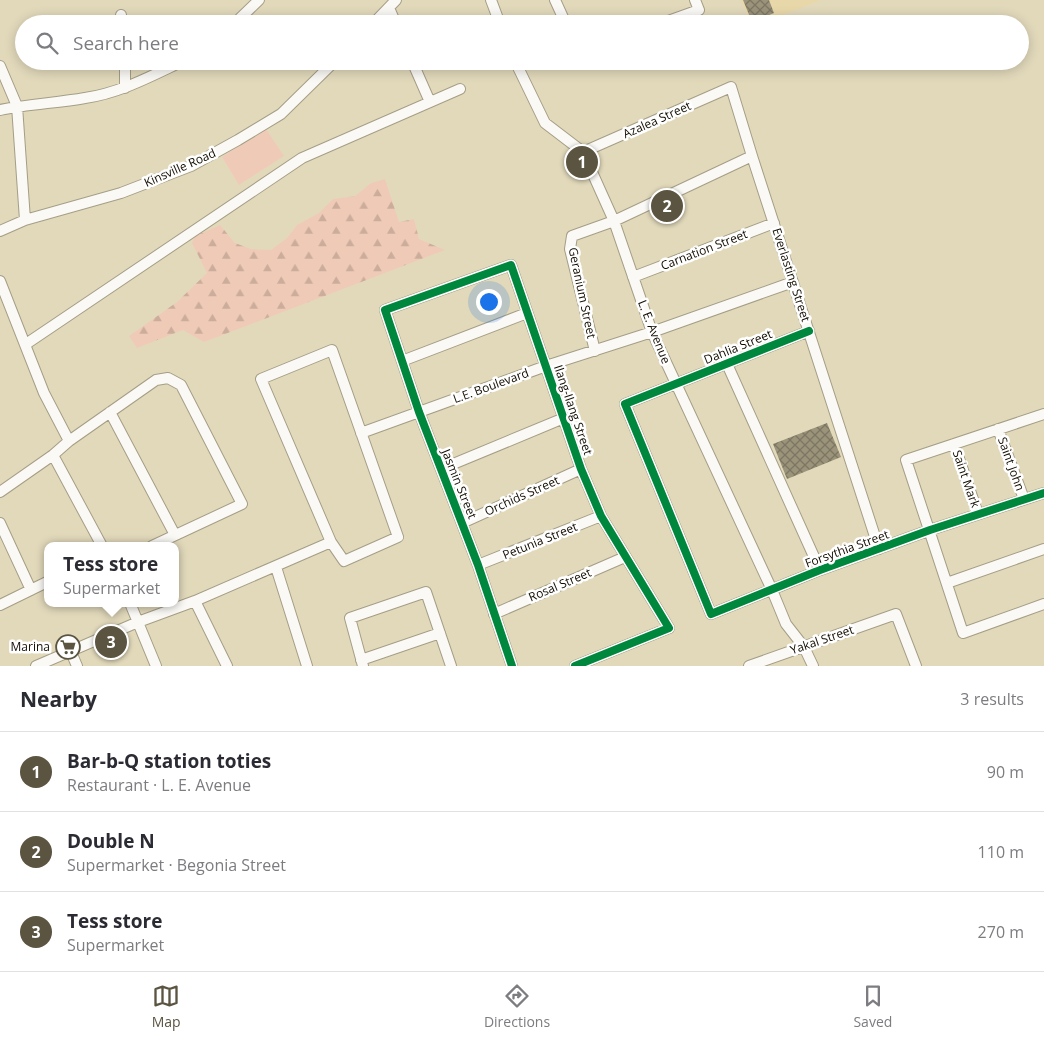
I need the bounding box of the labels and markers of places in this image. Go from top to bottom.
pin: 1 [566,143,598,181]
pin: 2 [651,187,683,225]
pin: 3 [95,623,127,661]
supermarket icon: Marina [55,634,81,660]
place label: Marina [11,638,50,655]

